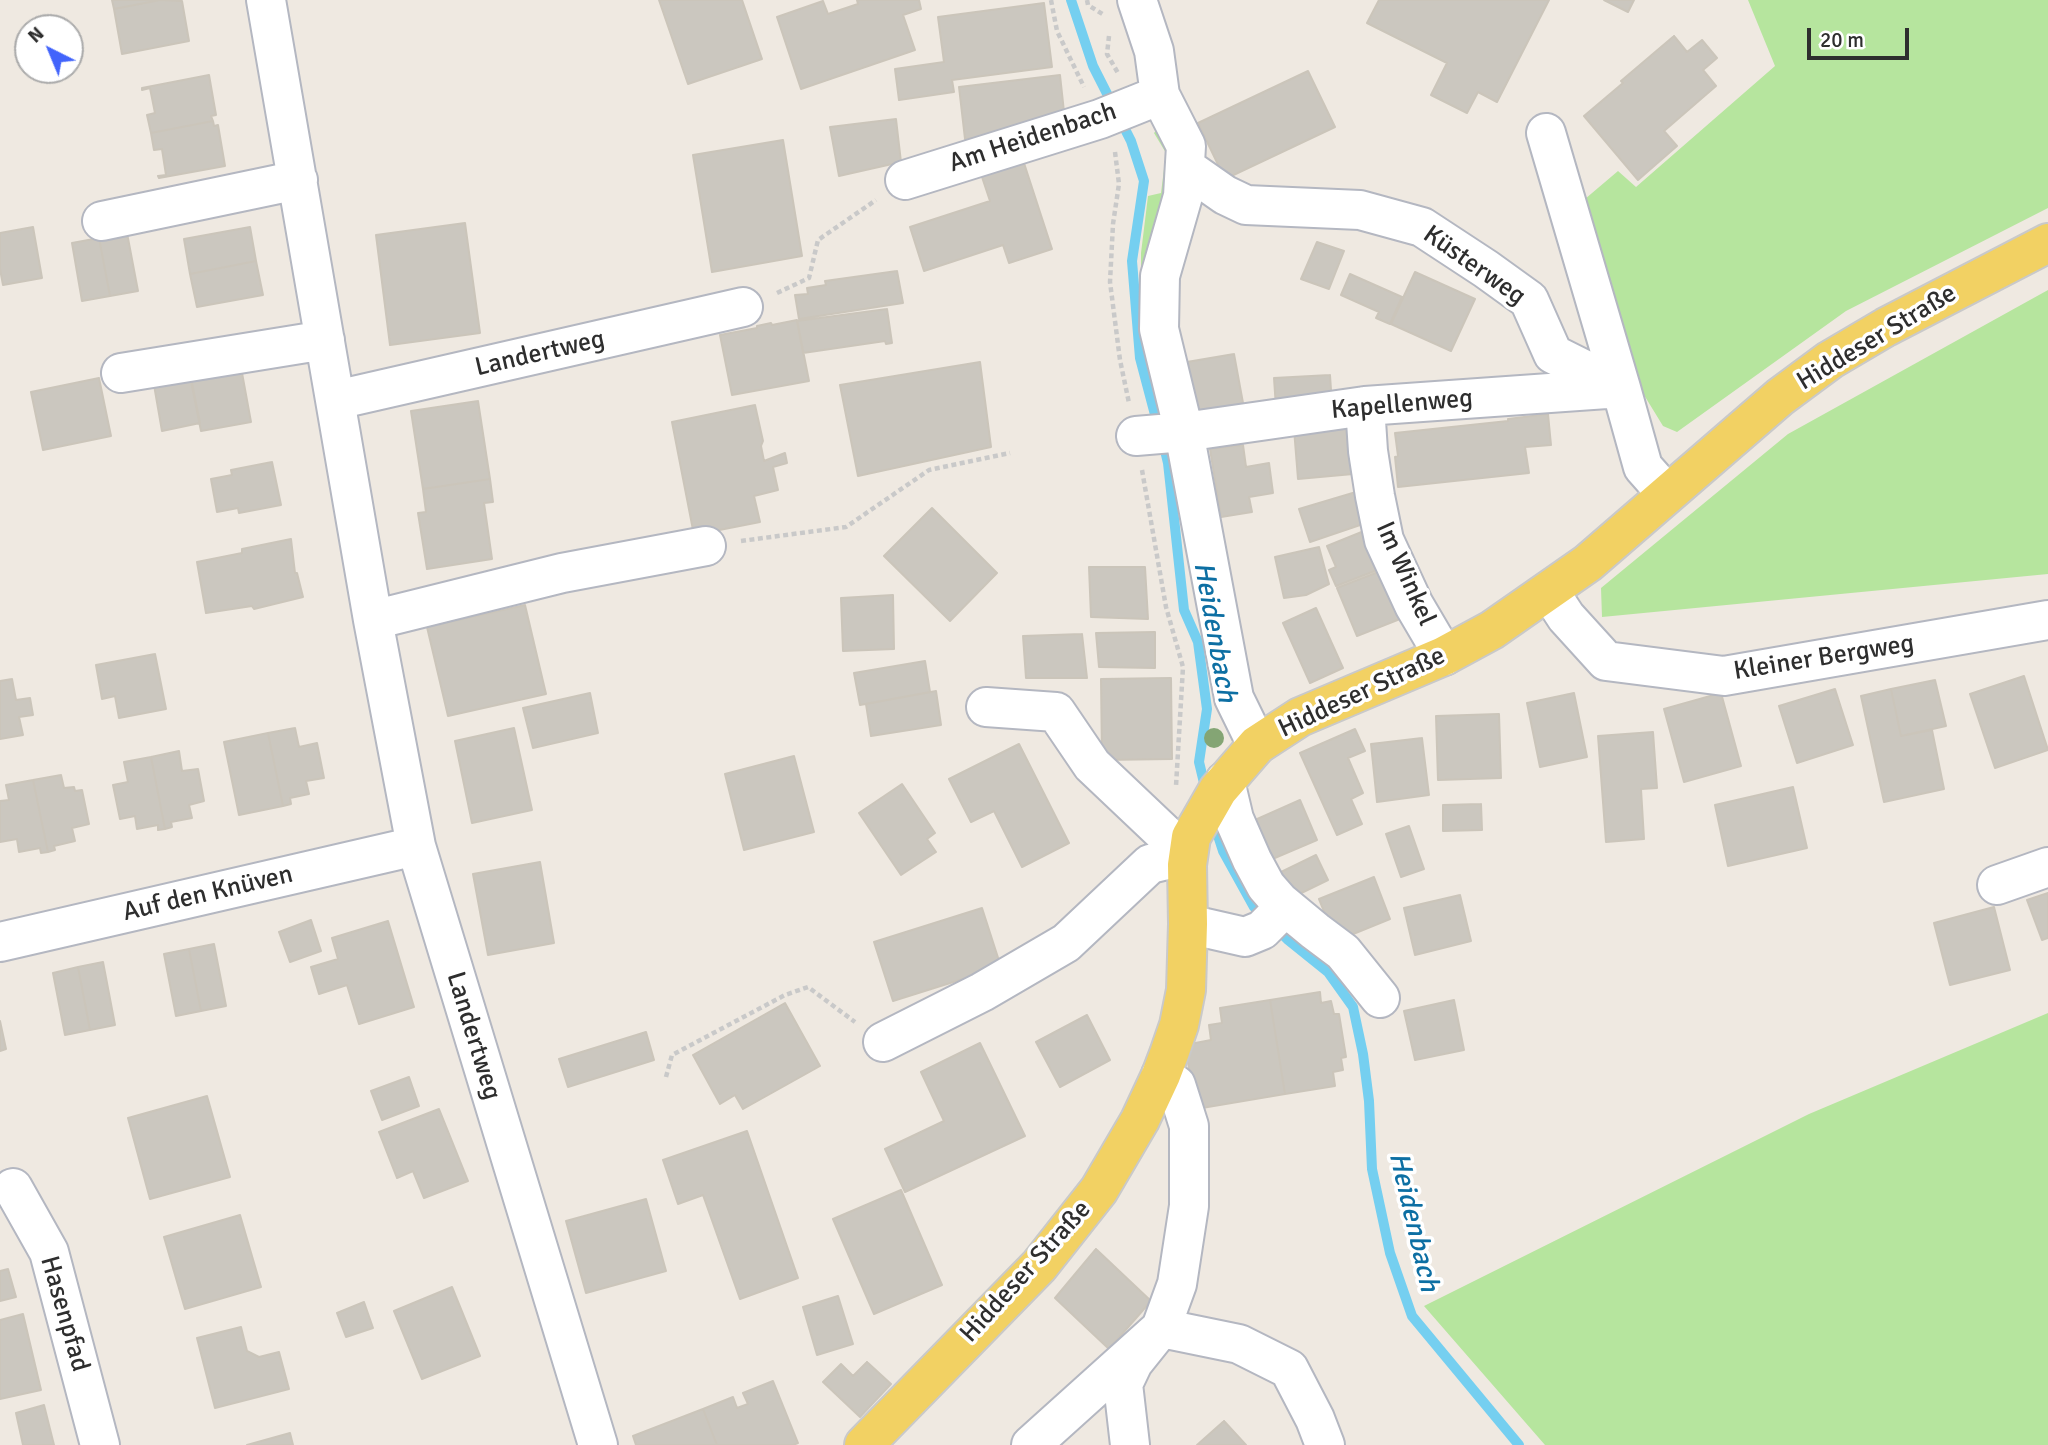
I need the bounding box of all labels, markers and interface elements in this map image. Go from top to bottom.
north arrow [14,14,84,84]
scale bar [1810,14,1912,58]
text: N [23,22,49,48]
text: 20 m [1820,27,1864,53]
street label: Am Heidenbach [945,96,1121,180]
street label: Küsterweg [1417,219,1531,313]
street label: Hiddeser Straße [1792,278,1962,398]
street label: Landertweg [472,324,608,384]
street label: Kapellenweg [1330,383,1474,427]
street label: Im Winkel [1368,517,1442,631]
water label: Heidenbach [1185,559,1243,705]
street label: Kleiner Bergweg [1731,628,1917,688]
street label: Hiddeser Straße [1274,641,1450,745]
street label: Auf den Knüven [120,859,296,929]
street label: Landertweg [439,968,507,1104]
water label: Heidenbach [1381,1149,1445,1295]
street label: Hiddeser Straße [954,1195,1098,1349]
street label: Hasenpfad [33,1253,95,1375]

